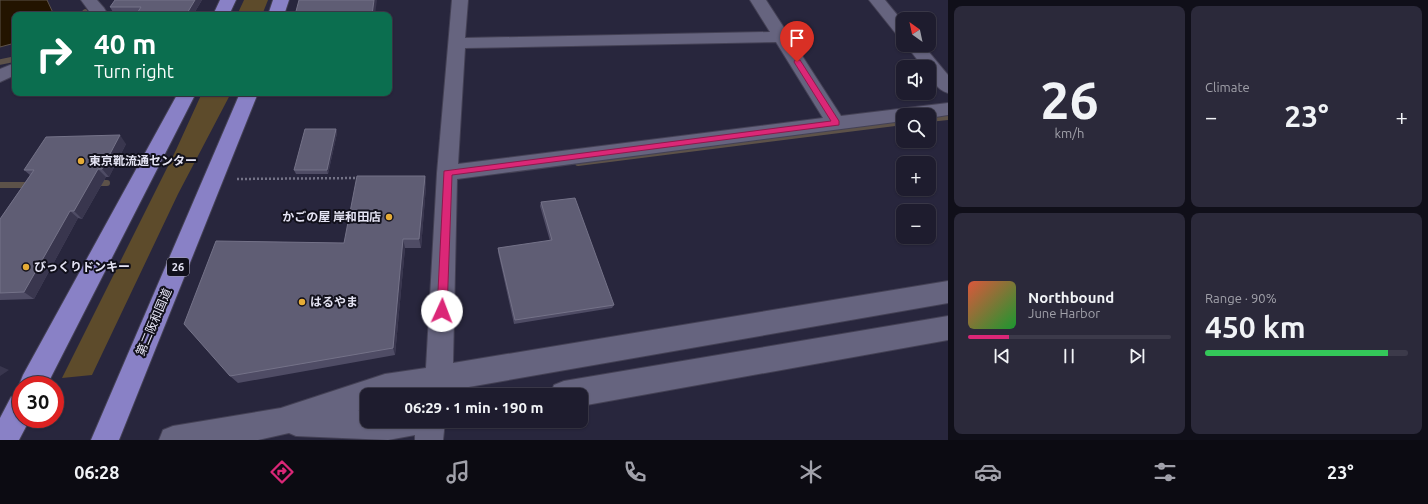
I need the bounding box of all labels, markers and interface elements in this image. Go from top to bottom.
north arrow [896,12,936,52]
map controls [896,12,936,244]
pin [780,21,814,62]
icon: arrive [786,27,808,49]
icon: right [28,28,80,80]
text: 40 m [94,28,156,59]
button: sound [896,60,936,100]
text: Turn right [94,61,174,81]
text: 26 [1040,71,1099,129]
text: Climate [1205,80,1250,94]
text: 23° [1284,99,1329,133]
text: − [1205,104,1217,129]
text: + [1396,104,1408,129]
button: search [896,108,936,148]
text: km/h [1054,126,1085,140]
place label: 東京靴流通センター [89,154,197,167]
marker: 東京靴流通センター [76,156,86,166]
button: + [896,156,936,196]
button: − [896,204,936,244]
place label: かごの屋 岸和田店 [282,210,381,223]
marker: かごの屋 岸和田店 [384,212,394,222]
road number: 26 [167,258,189,276]
place label: びっくりドンキー [34,260,130,273]
marker: びっくりドンキー [21,262,31,272]
street label: 第二阪和国道 [133,286,174,357]
text: Northbound [1028,289,1114,306]
position arrow [421,290,463,332]
text: Range · 90% [1205,291,1277,305]
place label: はるやま [310,295,358,308]
marker: はるやま [297,297,307,307]
text: June Harbor [1028,306,1100,320]
text: 450 km [1205,310,1306,344]
icon: previous [991,345,1013,367]
icon: pause [1058,345,1080,367]
icon: next [1126,345,1148,367]
speed limit sign: 30 [12,376,64,428]
text: 06:29 · 1 min · 190 m [405,399,543,416]
icon: directions [268,458,296,486]
icon: music [444,458,472,486]
icon: phone [621,458,649,486]
icon: climate [797,458,825,486]
icon: car [974,458,1002,486]
icon: filters [1151,458,1179,486]
text: 06:28 [74,462,119,482]
text: 23° [1327,462,1354,482]

